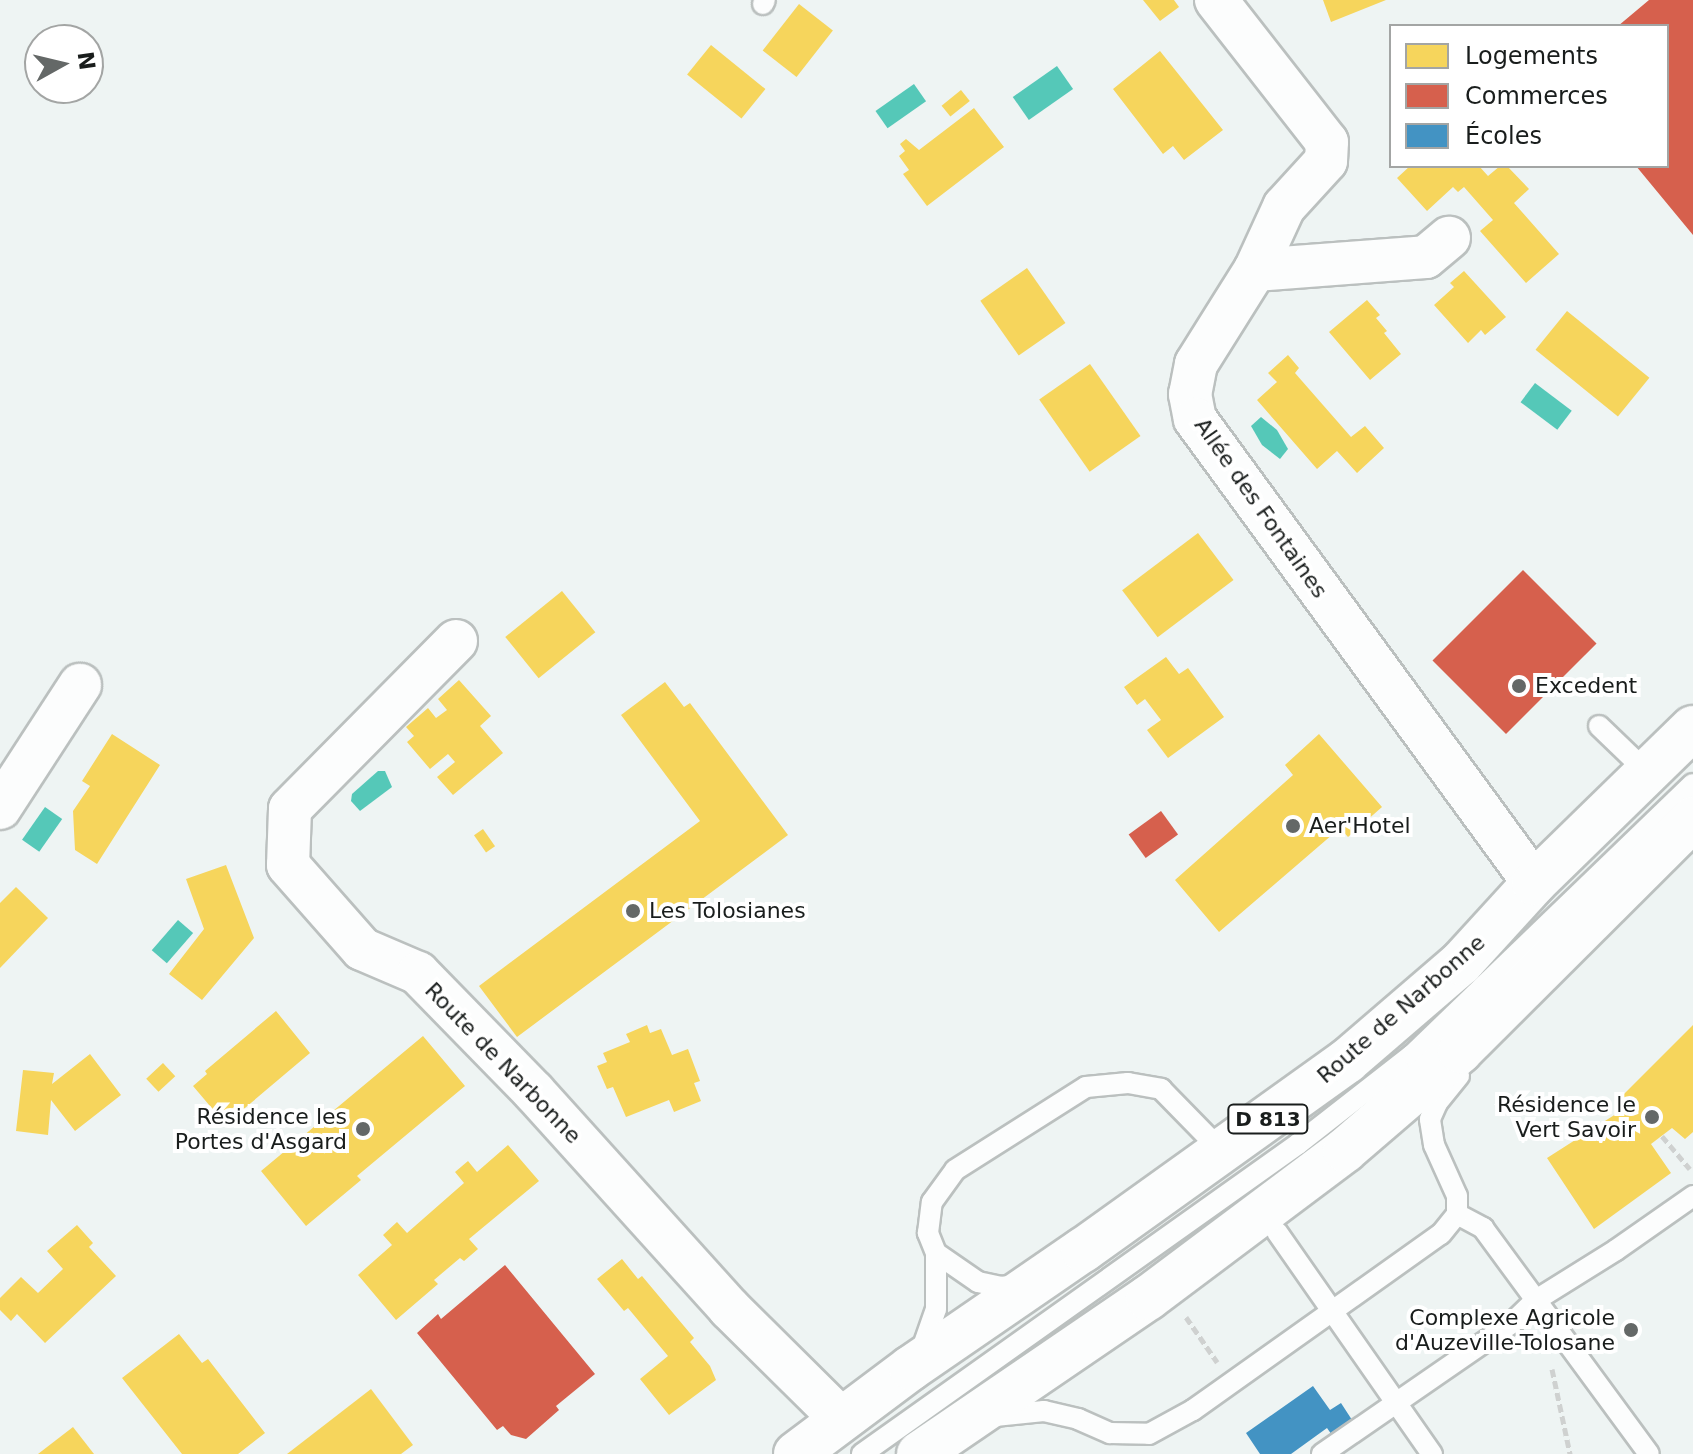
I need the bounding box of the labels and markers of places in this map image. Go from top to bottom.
place label: Excedent [1535,673,1637,699]
marker: Excedent [1510,677,1528,695]
place label: Aer'Hotel [1309,813,1411,839]
marker: Aer'Hotel [1284,817,1302,835]
place label: Les Tolosianes [649,898,806,924]
marker: Les Tolosianes [624,902,642,920]
place label: Résidence le Vert Savoir [1497,1091,1636,1142]
place label: Résidence les Portes d'Asgard [175,1103,347,1154]
marker: Résidence le Vert Savoir [1643,1108,1661,1126]
marker: Résidence les Portes d'Asgard [354,1120,372,1138]
place label: Complexe Agricole d'Auzeville-Tolosane [1395,1304,1615,1356]
marker: Complexe Agricole d'Auzeville-Tolosane [1622,1321,1640,1339]

